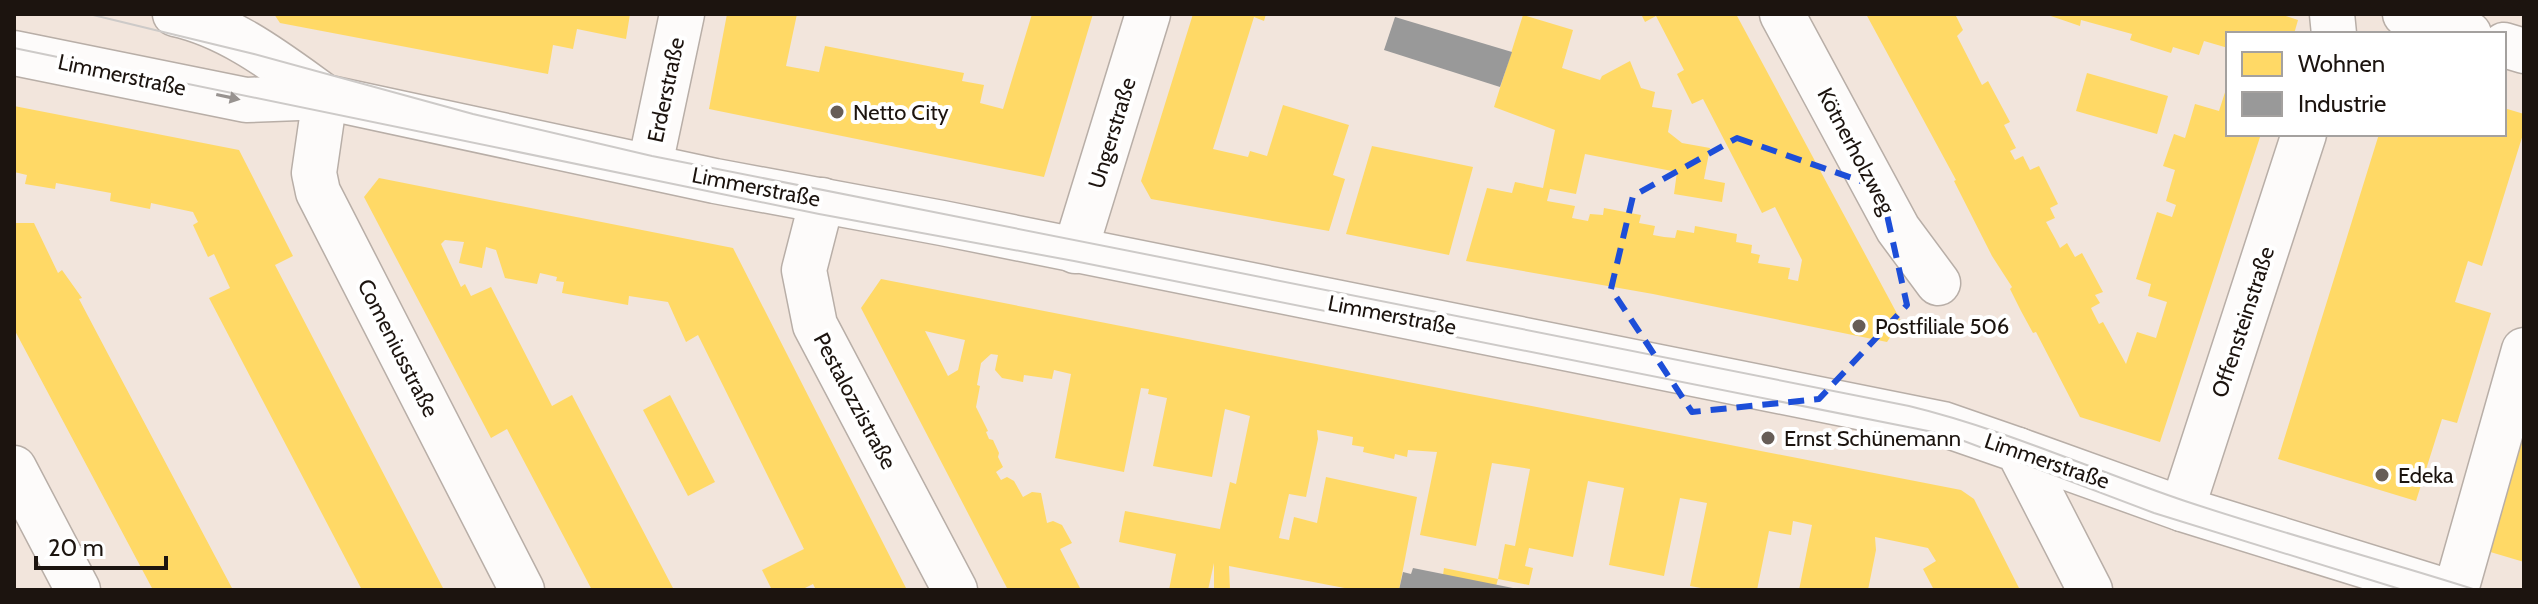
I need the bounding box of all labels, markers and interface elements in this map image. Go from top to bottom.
legend [2226,32,2506,136]
street label: Erderstraße [642,35,690,145]
street label: Limmerstraße [56,48,188,102]
text: Wohnen [2298,49,2385,78]
street label: Ungerstraße [1082,74,1142,192]
street label: Kötnerholzweg [1811,83,1901,220]
text: Industrie [2298,89,2386,118]
one-way arrow [215,91,240,103]
place label: Netto City [853,99,949,126]
marker: Netto City [828,103,846,121]
street label: Limmerstraße [690,161,822,213]
street label: Offensteinstraße [2206,243,2280,401]
street label: Comeniusstraße [352,274,444,422]
street label: Limmerstraße [1326,289,1458,341]
place label: Postfiliale 506 [1875,313,2009,340]
marker: Postfiliale 506 [1850,317,1868,335]
street label: Pestalozzistraße [808,328,902,474]
place label: Ernst Schünemann [1784,425,1961,452]
street label: Limmerstraße [1981,427,2113,495]
marker: Ernst Schünemann [1759,429,1777,447]
place label: Edeka [2398,462,2454,489]
marker: Edeka [2373,466,2391,484]
scale bar [36,520,166,570]
text: 20 m [48,533,104,562]

